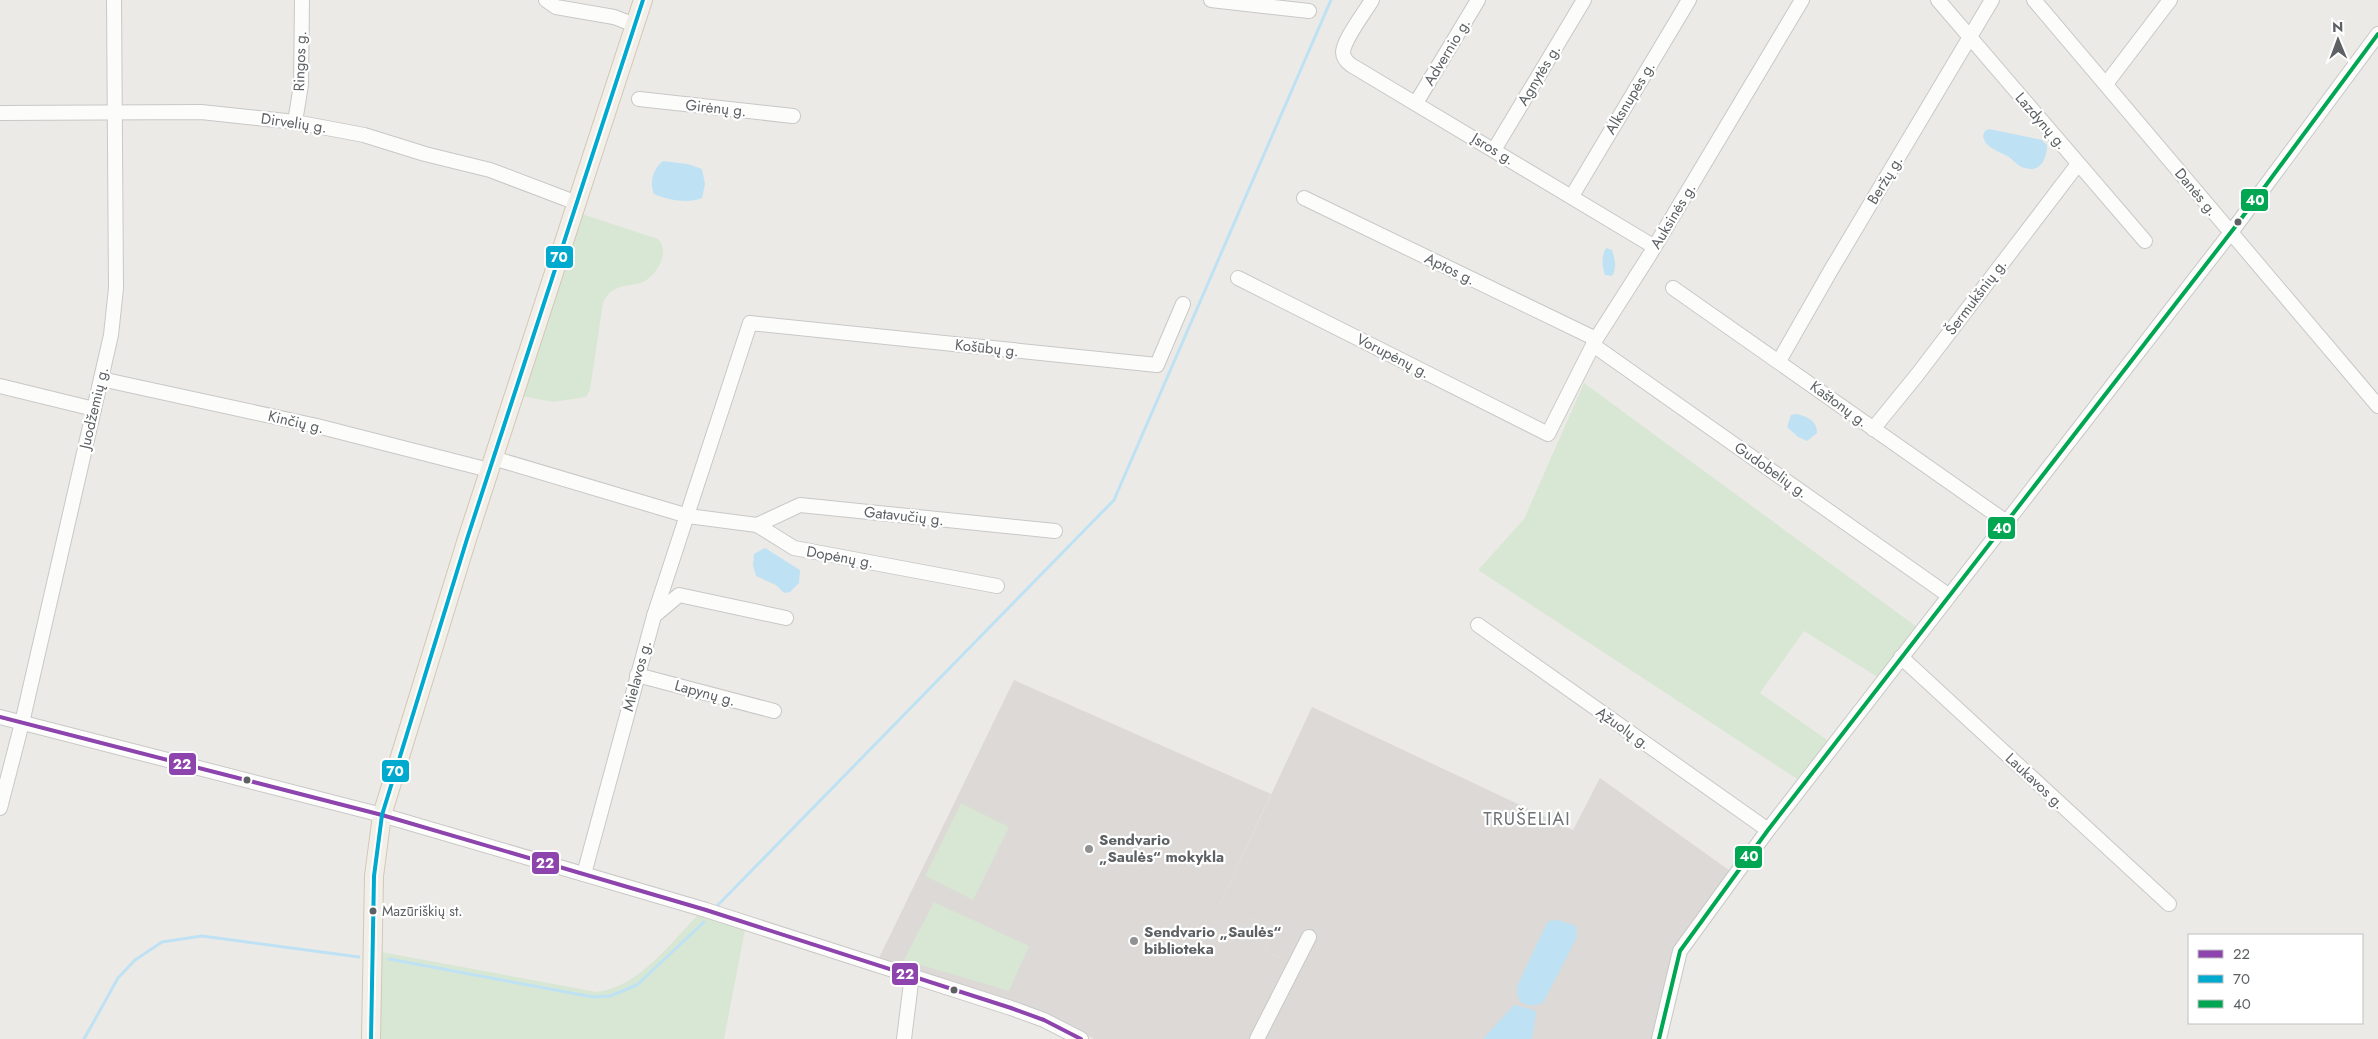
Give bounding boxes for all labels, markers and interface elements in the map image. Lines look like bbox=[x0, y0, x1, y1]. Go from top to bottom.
street label: Advernio g. bbox=[1418, 14, 1476, 90]
north arrow bbox=[2313, 15, 2363, 65]
text: N bbox=[2332, 17, 2344, 37]
street label: Ringos g. bbox=[288, 30, 312, 92]
street label: Agnytės g. bbox=[1512, 40, 1566, 110]
street label: Alksnupės g. bbox=[1600, 57, 1660, 139]
street label: Lazdynų g. bbox=[2010, 88, 2072, 154]
street label: Girėnų g. bbox=[684, 94, 748, 122]
street label: Dirvelių g. bbox=[260, 107, 328, 139]
street label: Įsros g. bbox=[1467, 127, 1519, 170]
street label: Beržų g. bbox=[1862, 151, 1908, 209]
street label: Danės g. bbox=[2169, 163, 2223, 221]
street label: Auksinės g. bbox=[1645, 179, 1701, 253]
line badge: 40 bbox=[2240, 188, 2269, 212]
text: 40 bbox=[2245, 190, 2265, 210]
unlabelled marker bbox=[2233, 217, 2243, 227]
line badge: 70 bbox=[545, 245, 574, 269]
text: 70 bbox=[550, 247, 568, 267]
street label: Aptos g. bbox=[1421, 247, 1479, 291]
street label: Šermukšnių g. bbox=[1940, 254, 2012, 340]
street label: Vorupėnų g. bbox=[1353, 328, 1433, 384]
street label: Košūbų g. bbox=[954, 334, 1020, 362]
street label: Juodžemių g. bbox=[73, 365, 114, 453]
street label: Kaštonų g. bbox=[1806, 375, 1872, 433]
street label: Kinčių g. bbox=[266, 405, 326, 439]
street label: Gudobelių g. bbox=[1730, 437, 1812, 503]
street label: Gatavučių g. bbox=[863, 501, 945, 531]
line badge: 40 bbox=[1987, 516, 2016, 540]
text: 40 bbox=[1992, 518, 2012, 538]
street label: Dopėnų g. bbox=[805, 540, 875, 574]
street label: Mielavos g. bbox=[617, 638, 657, 714]
street label: Lapynų g. bbox=[672, 674, 738, 712]
street label: Ąžuolų g. bbox=[1591, 701, 1655, 755]
street label: Laukavos g. bbox=[2001, 748, 2069, 814]
line badge: 22 bbox=[168, 752, 197, 776]
text: 22 bbox=[173, 754, 191, 774]
line badge: 70 bbox=[381, 759, 410, 783]
text: 70 bbox=[386, 761, 404, 781]
unlabelled marker bbox=[242, 775, 252, 785]
district label: TRUŠELIAI bbox=[1483, 806, 1571, 832]
place label: Sendvario „Saulės“ mokykla bbox=[1099, 829, 1224, 868]
marker: Sendvario „Saulės“ mokykla bbox=[1083, 843, 1095, 855]
line badge: 40 bbox=[1734, 845, 1763, 869]
text: 40 bbox=[1739, 846, 1759, 866]
line badge: 22 bbox=[531, 851, 560, 875]
text: 22 bbox=[536, 853, 554, 873]
place label: Mazūriškių st. bbox=[382, 901, 463, 921]
marker: Mazūriškių st. bbox=[368, 906, 378, 916]
place label: Sendvario „Saulės“ biblioteka bbox=[1144, 921, 1281, 960]
legend bbox=[2188, 934, 2363, 1024]
marker: Sendvario „Saulės“ biblioteka bbox=[1128, 935, 1140, 947]
text: 22 bbox=[2233, 943, 2250, 965]
line badge: 22 bbox=[891, 962, 919, 986]
text: 22 bbox=[896, 964, 914, 984]
text: 70 bbox=[2233, 968, 2250, 990]
unlabelled marker bbox=[949, 985, 959, 995]
text: 40 bbox=[2233, 993, 2251, 1015]

